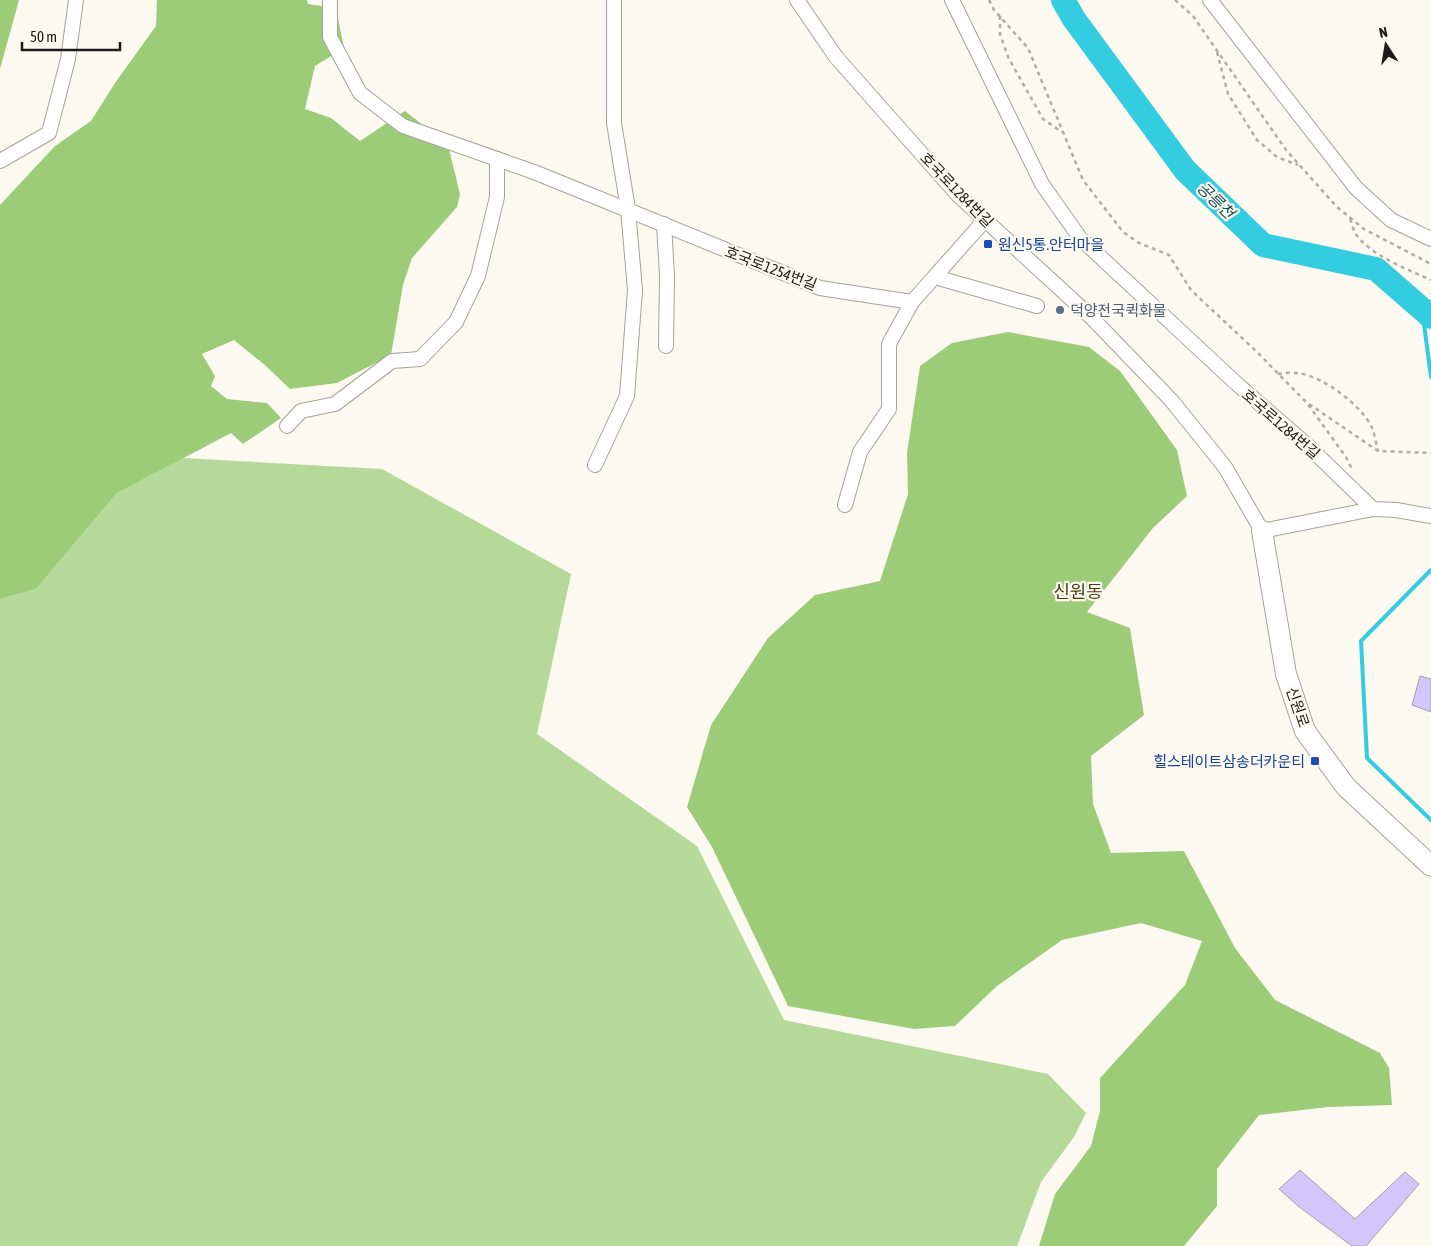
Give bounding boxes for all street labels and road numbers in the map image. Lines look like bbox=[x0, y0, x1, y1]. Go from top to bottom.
street label: 호국로1284번길 bbox=[917, 149, 997, 231]
street label: 호국로1254번길 bbox=[723, 243, 819, 293]
street label: 호국로1284번길 bbox=[1239, 386, 1323, 462]
street label: 신원로 bbox=[1283, 685, 1313, 729]

